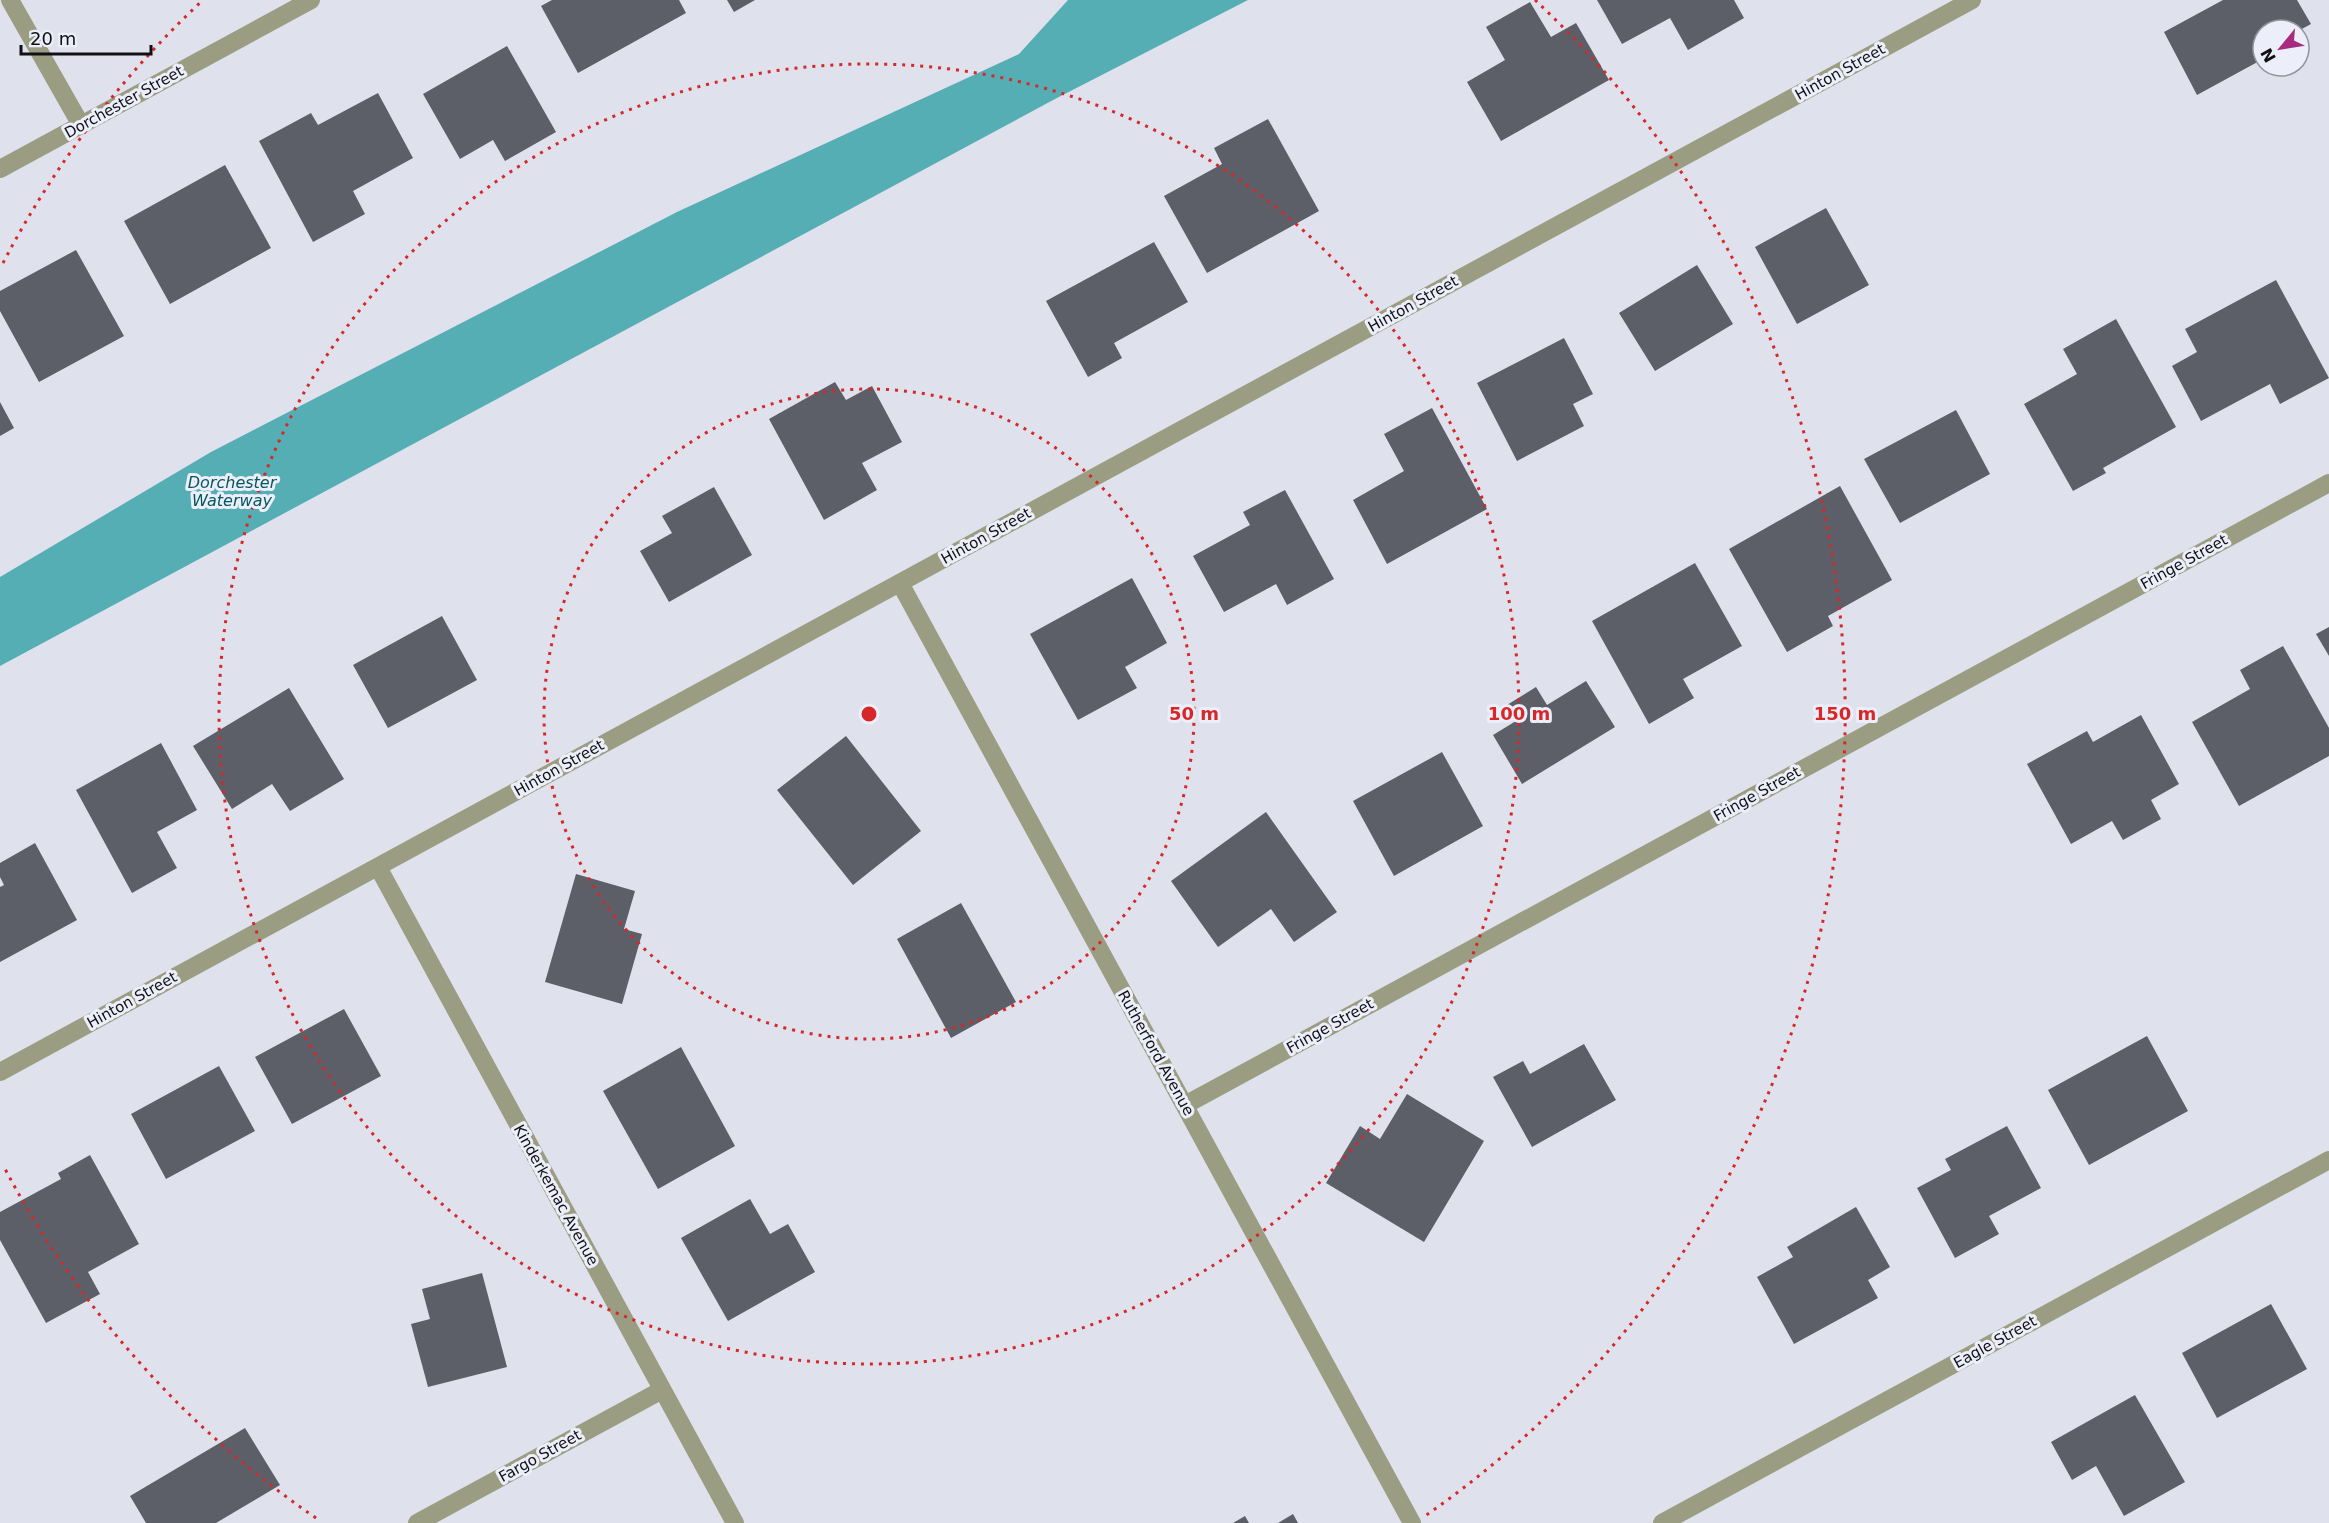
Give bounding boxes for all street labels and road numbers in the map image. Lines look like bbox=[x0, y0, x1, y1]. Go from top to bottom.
street label: Hinton Street bbox=[1792, 40, 1888, 104]
street label: Dorchester Street bbox=[61, 62, 187, 142]
street label: Hinton Street bbox=[1365, 272, 1461, 336]
street label: Hinton Street bbox=[938, 504, 1034, 568]
street label: Fringe Street bbox=[2137, 531, 2231, 593]
street label: Hinton Street bbox=[511, 736, 607, 800]
street label: Fringe Street bbox=[1710, 763, 1804, 825]
street label: Hinton Street bbox=[84, 968, 180, 1032]
street label: Rutherford Avenue bbox=[1114, 987, 1198, 1119]
street label: Fringe Street bbox=[1283, 995, 1377, 1057]
street label: Kinderkemac Avenue bbox=[510, 1121, 602, 1269]
street label: Eagle Street bbox=[1950, 1312, 2040, 1372]
street label: Fargo Street bbox=[496, 1426, 584, 1486]

